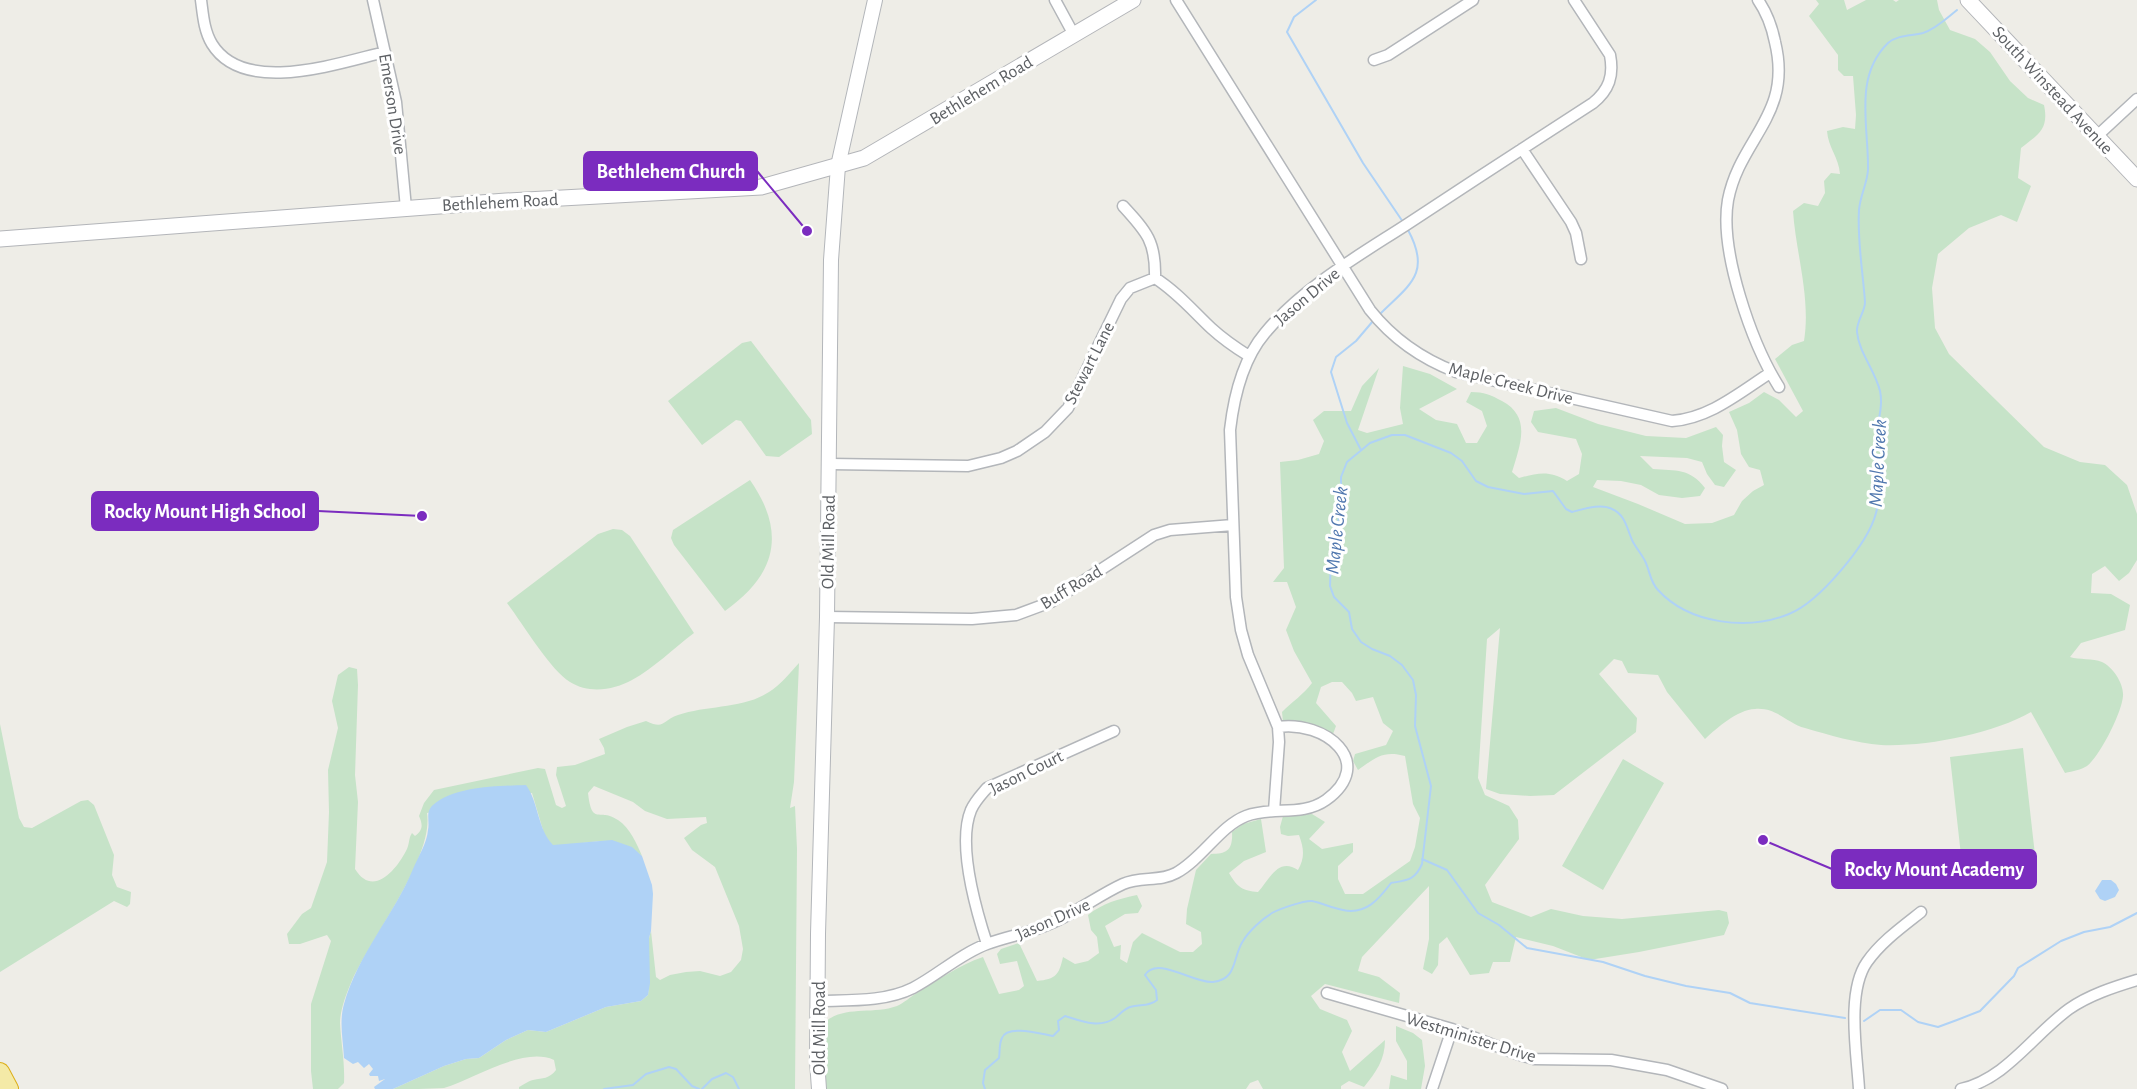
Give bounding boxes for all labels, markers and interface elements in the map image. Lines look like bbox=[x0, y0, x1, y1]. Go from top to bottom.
street label: South Winstead Avenue bbox=[1989, 23, 2116, 158]
street label: Emerson Drive bbox=[375, 52, 409, 156]
street label: Bethlehem Road bbox=[927, 53, 1036, 129]
callout: Bethlehem Church bbox=[584, 152, 757, 190]
text: Bethlehem Church bbox=[597, 162, 745, 182]
street label: Bethlehem Road bbox=[441, 191, 559, 215]
street label: Jason Drive bbox=[1272, 265, 1344, 329]
street label: Stewart Lane bbox=[1061, 319, 1118, 408]
street label: Maple Creek Drive bbox=[1447, 360, 1575, 408]
water label: Maple Creek bbox=[1866, 419, 1890, 508]
water label: Maple Creek bbox=[1322, 485, 1352, 575]
callout: Rocky Mount High School bbox=[92, 492, 318, 530]
street label: Old Mill Road bbox=[819, 495, 839, 589]
text: Rocky Mount High School bbox=[104, 502, 306, 522]
street label: Buff Road bbox=[1038, 563, 1105, 613]
street label: Jason Court bbox=[987, 747, 1066, 798]
callout: Rocky Mount Academy bbox=[1832, 850, 2036, 888]
text: Rocky Mount Academy bbox=[1844, 860, 2024, 880]
street label: Jason Drive bbox=[1014, 896, 1093, 944]
street label: Old Mill Road bbox=[811, 981, 829, 1075]
street label: Westminister Drive bbox=[1403, 1010, 1538, 1066]

